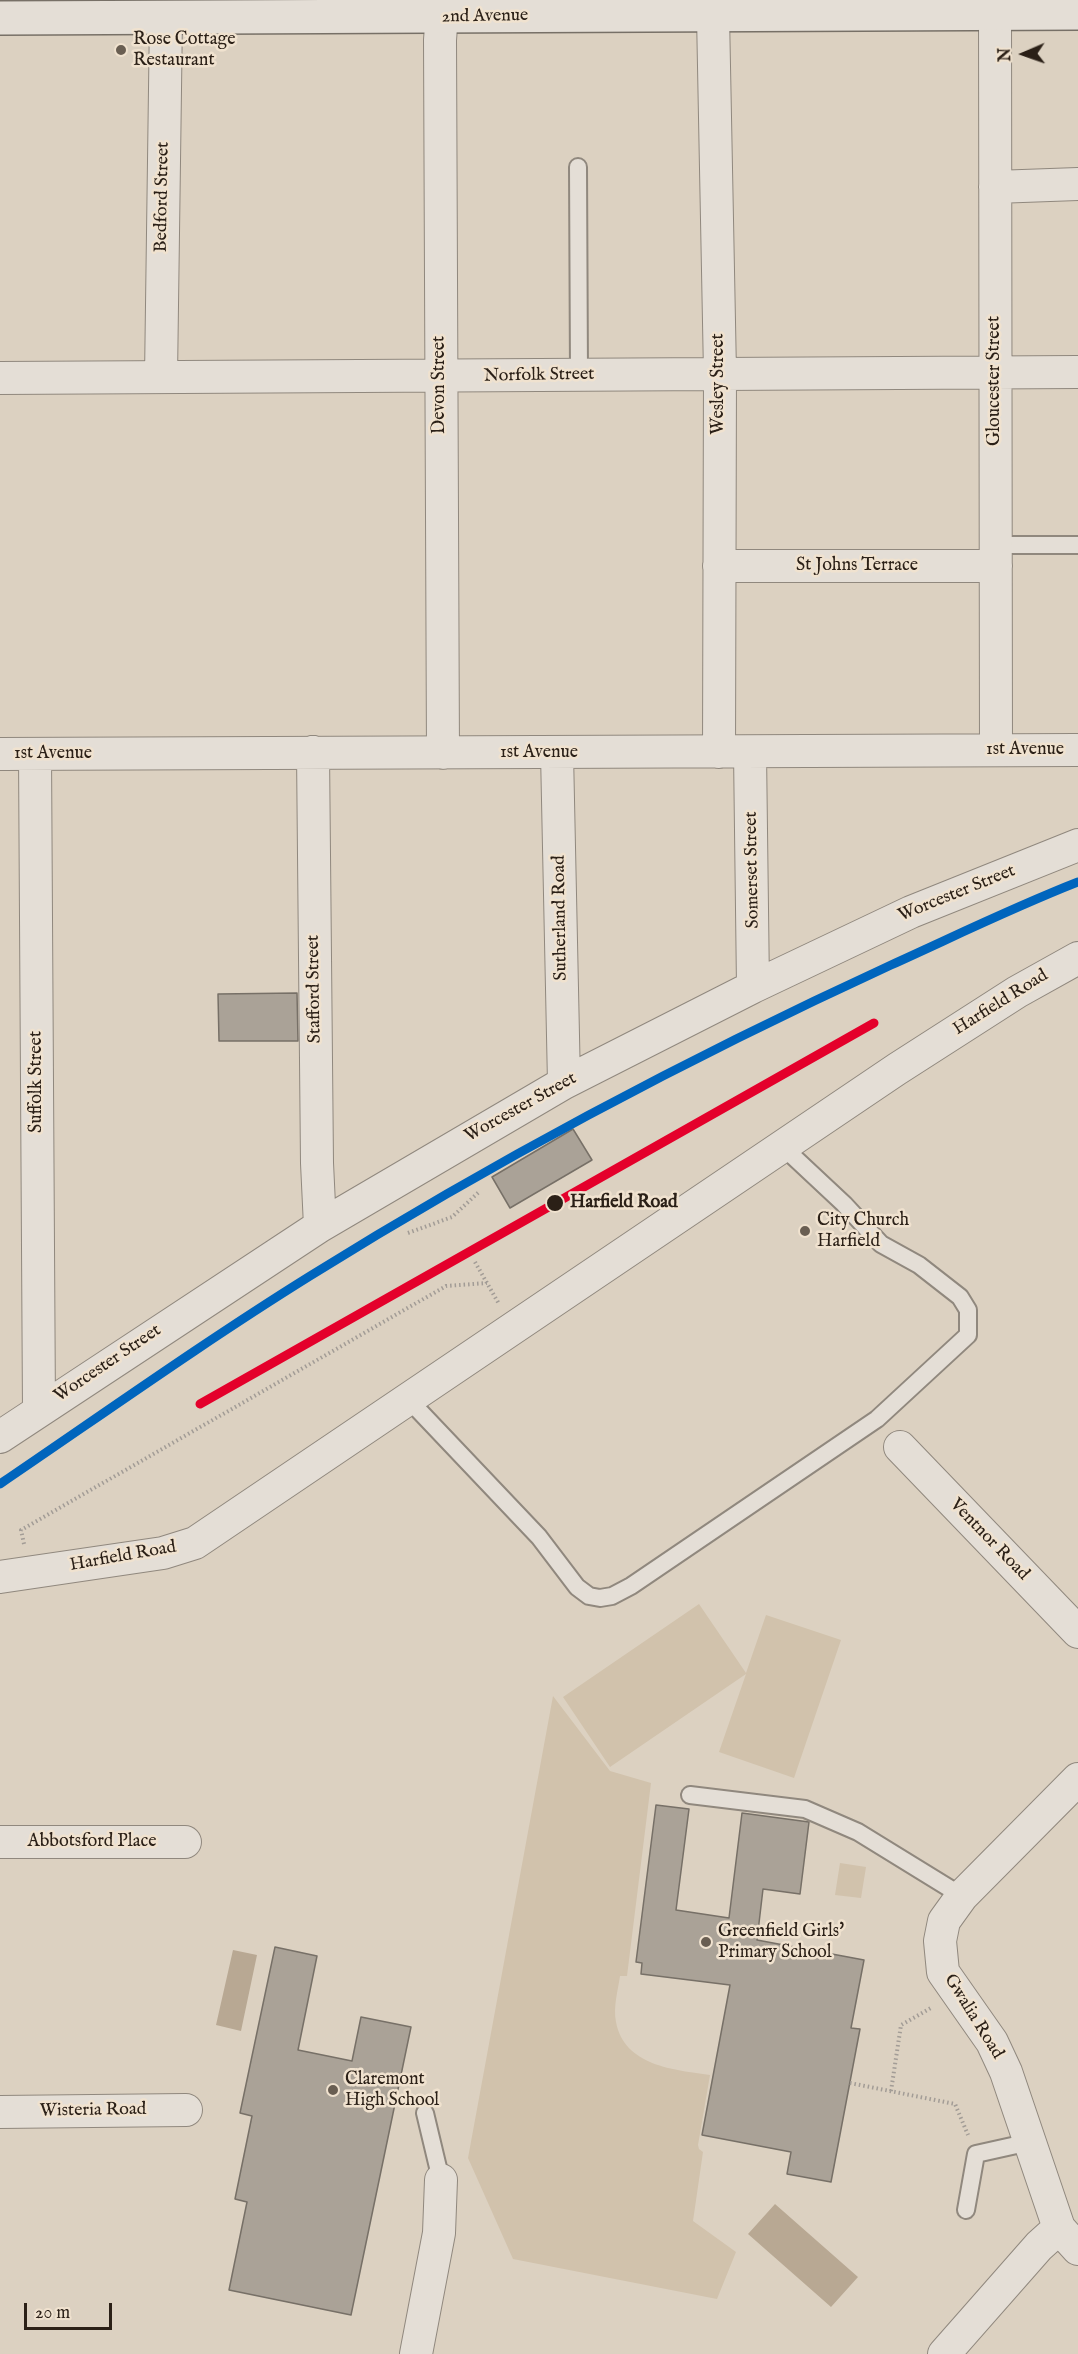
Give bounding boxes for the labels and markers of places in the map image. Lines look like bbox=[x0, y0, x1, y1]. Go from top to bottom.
place label: Rose Cottage Restaurant bbox=[133, 29, 236, 72]
marker: Rose Cottage Restaurant bbox=[114, 43, 128, 57]
place label: Harfield Road bbox=[570, 1192, 678, 1214]
marker: Harfield Road bbox=[545, 1193, 565, 1213]
place label: City Church Harfield bbox=[817, 1210, 909, 1252]
marker: City Church Harfield bbox=[798, 1224, 812, 1238]
place label: Greenfield Girls' Primary School bbox=[718, 1921, 844, 1964]
marker: Greenfield Girls' Primary School bbox=[699, 1935, 713, 1949]
place label: Claremont High School bbox=[345, 2069, 439, 2112]
marker: Claremont High School bbox=[326, 2083, 340, 2097]

